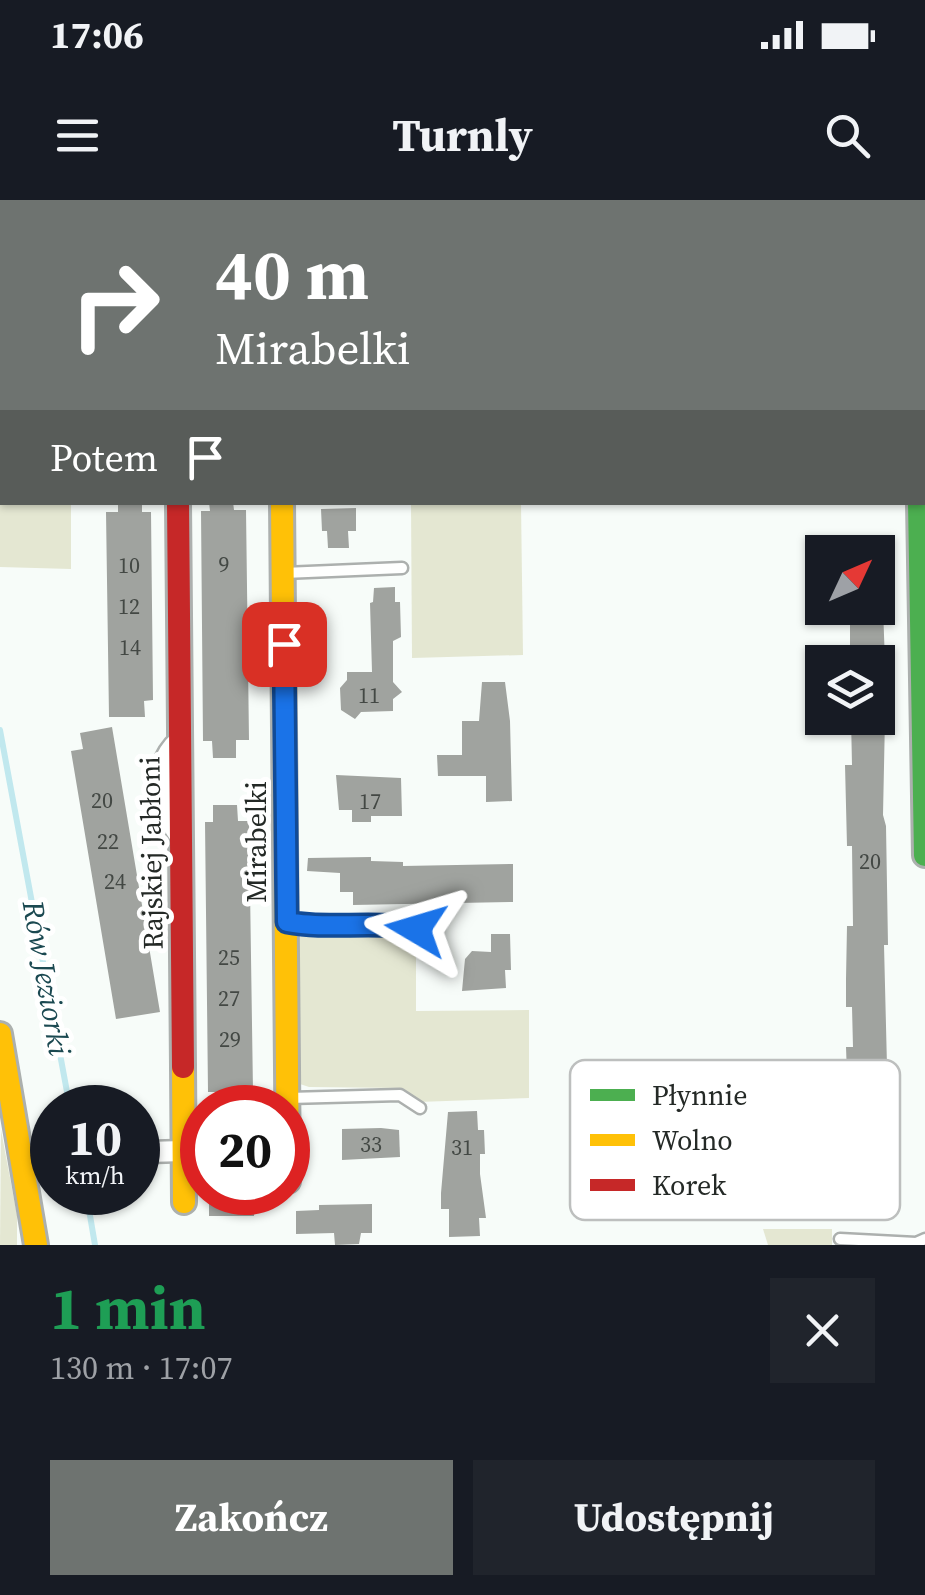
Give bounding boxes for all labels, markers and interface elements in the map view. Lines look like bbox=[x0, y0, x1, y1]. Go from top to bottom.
text: 17:06 bbox=[50, 9, 144, 61]
text: Turnly bbox=[392, 104, 533, 166]
icon: menu bbox=[50, 108, 105, 163]
icon: search bbox=[820, 108, 875, 163]
text: 40 m bbox=[215, 226, 369, 322]
icon: right bbox=[50, 240, 180, 370]
text: Mirabelki bbox=[215, 317, 410, 379]
icon: arrive bbox=[178, 430, 233, 485]
text: Potem bbox=[50, 432, 158, 484]
north arrow bbox=[805, 535, 895, 625]
map controls bbox=[805, 535, 895, 735]
house number: 9 bbox=[218, 549, 230, 579]
house number: 10 bbox=[118, 550, 140, 580]
house number: 12 bbox=[118, 591, 140, 621]
pin bbox=[242, 602, 327, 687]
icon: arrive bbox=[257, 617, 312, 672]
house number: 14 bbox=[119, 632, 141, 662]
button: layers bbox=[805, 645, 895, 735]
house number: 11 bbox=[358, 680, 380, 710]
street label: Rajskiej Jabłoni bbox=[130, 756, 172, 950]
street label: Mirabelki bbox=[237, 781, 275, 903]
house number: 20 bbox=[91, 785, 113, 815]
house number: 17 bbox=[359, 786, 381, 816]
house number: 22 bbox=[97, 826, 119, 856]
house number: 20 bbox=[859, 846, 881, 876]
house number: 24 bbox=[104, 866, 126, 896]
position arrow bbox=[364, 877, 468, 981]
water label: Rów Jeziorki bbox=[13, 896, 80, 1059]
house number: 25 bbox=[218, 942, 240, 972]
house number: 27 bbox=[218, 983, 240, 1013]
house number: 29 bbox=[219, 1024, 241, 1054]
legend bbox=[570, 1060, 900, 1220]
text: Płynnie bbox=[652, 1076, 747, 1114]
speed limit sign: 20 bbox=[180, 1085, 310, 1215]
text: 10 bbox=[68, 1103, 122, 1172]
text: Wolno bbox=[652, 1121, 733, 1159]
house number: 33 bbox=[360, 1129, 382, 1159]
house number: 31 bbox=[451, 1132, 473, 1162]
text: km/h bbox=[65, 1158, 125, 1192]
text: Korek bbox=[652, 1166, 727, 1204]
text: 1 min bbox=[50, 1267, 206, 1349]
button: close bbox=[770, 1278, 875, 1383]
text: 130 m · 17:07 bbox=[50, 1346, 232, 1390]
button: Zakończ bbox=[50, 1460, 453, 1575]
button: Udostępnij bbox=[473, 1460, 875, 1575]

